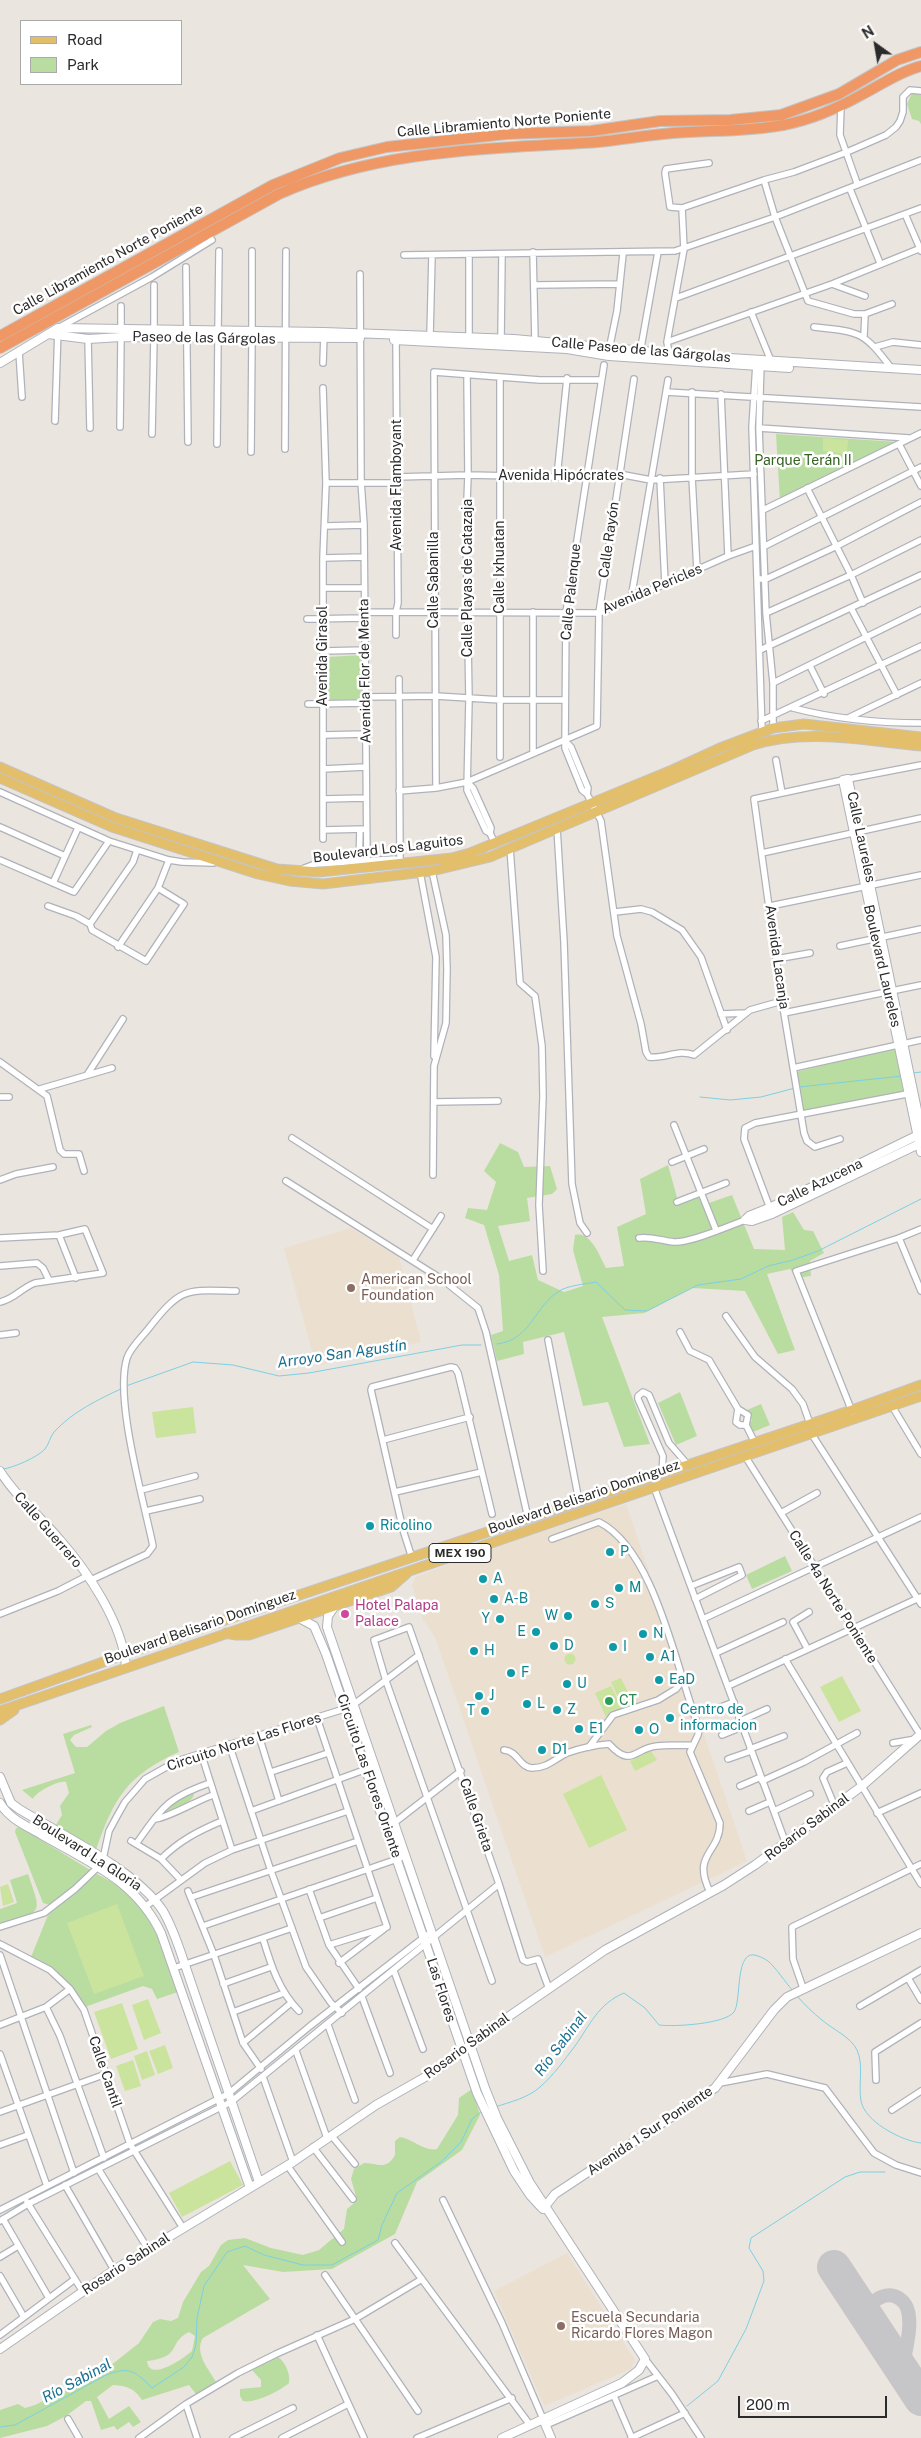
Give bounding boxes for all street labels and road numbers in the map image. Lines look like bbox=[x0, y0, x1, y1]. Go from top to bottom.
street label: Calle Libramiento Norte Poniente bbox=[396, 105, 612, 141]
street label: Calle Libramiento Norte Poniente bbox=[10, 201, 206, 319]
street label: Paseo de las Gárgolas bbox=[132, 328, 276, 348]
street label: Calle Paseo de las Gárgolas bbox=[551, 334, 731, 366]
street label: Avenida Flamboyant bbox=[389, 419, 405, 551]
street label: Avenida Hipócrates bbox=[498, 468, 624, 484]
street label: Calle Playas de Catazaja bbox=[460, 499, 476, 657]
street label: Calle Rayón bbox=[595, 501, 623, 579]
street label: Calle Ixhuatan bbox=[492, 520, 508, 614]
street label: Calle Sabanilla bbox=[426, 531, 442, 629]
street label: Calle Palenque bbox=[558, 543, 584, 641]
street label: Avenida Pericles bbox=[599, 560, 705, 618]
street label: Avenida Flor de Menta bbox=[355, 598, 375, 744]
street label: Avenida Girasol bbox=[315, 606, 331, 706]
street label: Calle Laureles bbox=[843, 790, 879, 884]
street label: Boulevard Los Laguitos bbox=[312, 831, 464, 867]
street label: Boulevard Laureles bbox=[860, 903, 904, 1029]
street label: Avenida Lacanja bbox=[761, 904, 793, 1010]
street label: Calle Azucena bbox=[775, 1155, 865, 1211]
street label: Boulevard Belisario Domínguez bbox=[486, 1456, 682, 1538]
street label: Calle Guerrero bbox=[11, 1489, 85, 1571]
street label: Calle 4a Norte Poniente bbox=[785, 1527, 881, 1667]
road number: MEX 190 bbox=[429, 1544, 491, 1562]
street label: Boulevard Belisario Domínguez bbox=[102, 1586, 298, 1668]
street label: Circuito Las Flores Oriente bbox=[333, 1692, 405, 1860]
street label: Circuito Norte Las Flores bbox=[165, 1709, 323, 1775]
street label: Calle Grieta bbox=[456, 1776, 496, 1854]
street label: Rosario Sabinal bbox=[762, 1790, 852, 1864]
street label: Boulevard La Gloria bbox=[29, 1811, 145, 1895]
street label: Las Flores bbox=[423, 1956, 459, 2024]
street label: Rosario Sabinal bbox=[421, 2009, 513, 2083]
street label: Calle Cantil bbox=[85, 2034, 125, 2110]
street label: Avenida 1 Sur Poniente bbox=[584, 2083, 716, 2179]
street label: Rosario Sabinal bbox=[79, 2229, 173, 2299]

